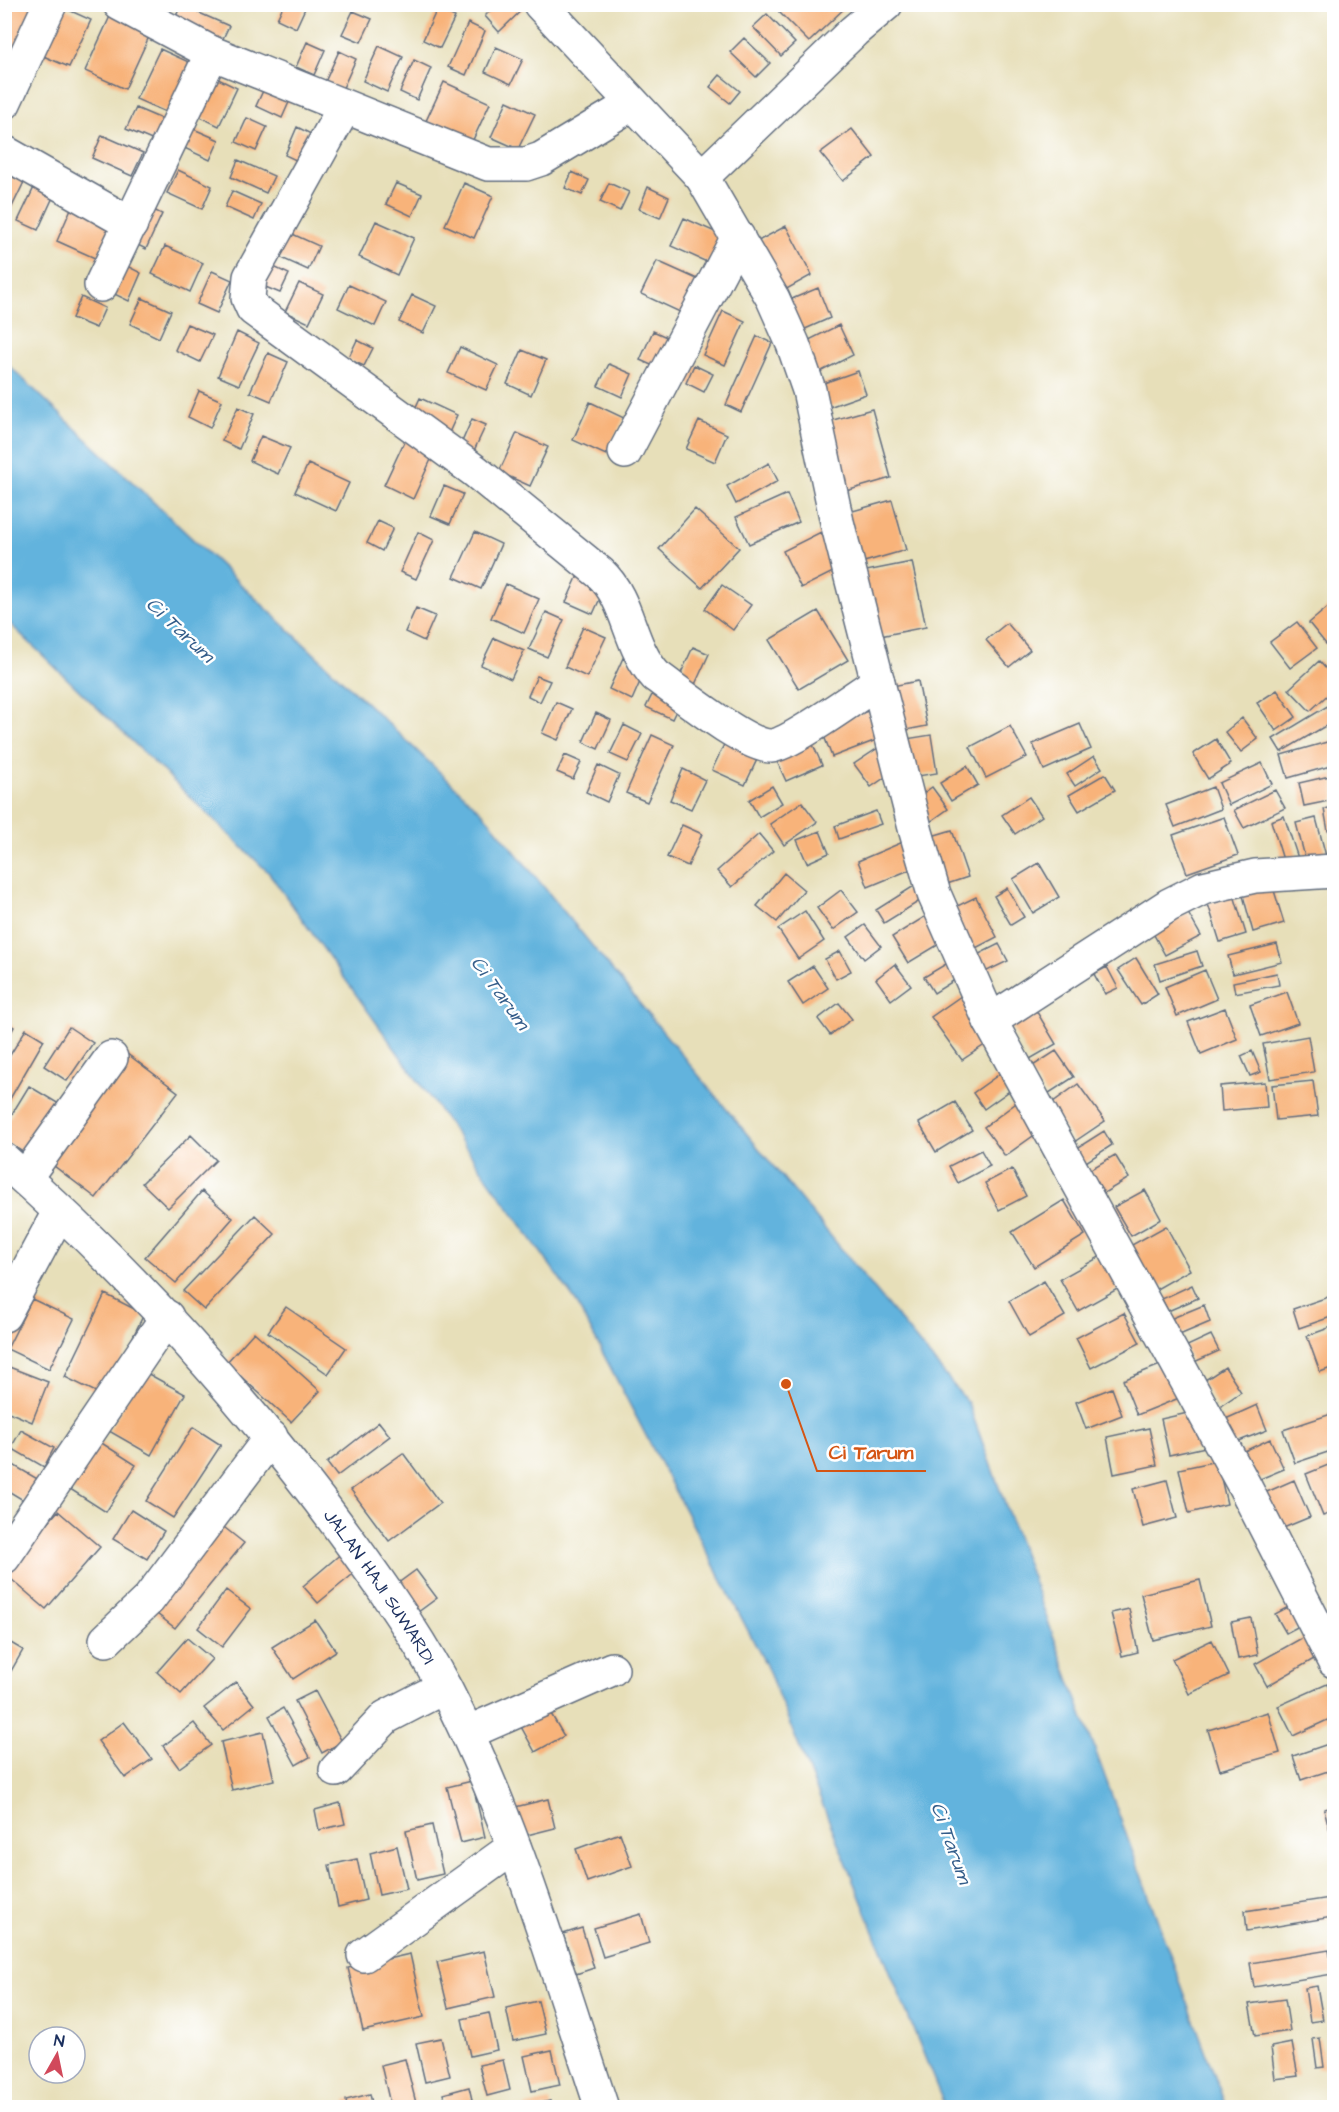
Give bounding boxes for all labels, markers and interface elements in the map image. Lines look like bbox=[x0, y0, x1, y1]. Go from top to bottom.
water label: Ci Tarum bbox=[140, 591, 222, 671]
water label: Ci Tarum bbox=[464, 951, 538, 1037]
callout: Ci Tarum bbox=[817, 1433, 926, 1471]
text: Ci Tarum bbox=[829, 1439, 914, 1467]
street label: JALAN HAJI SUWARDI bbox=[317, 1504, 441, 1669]
water label: Ci Tarum bbox=[923, 1798, 979, 1890]
north arrow bbox=[27, 2025, 87, 2085]
text: N bbox=[53, 2030, 66, 2053]

